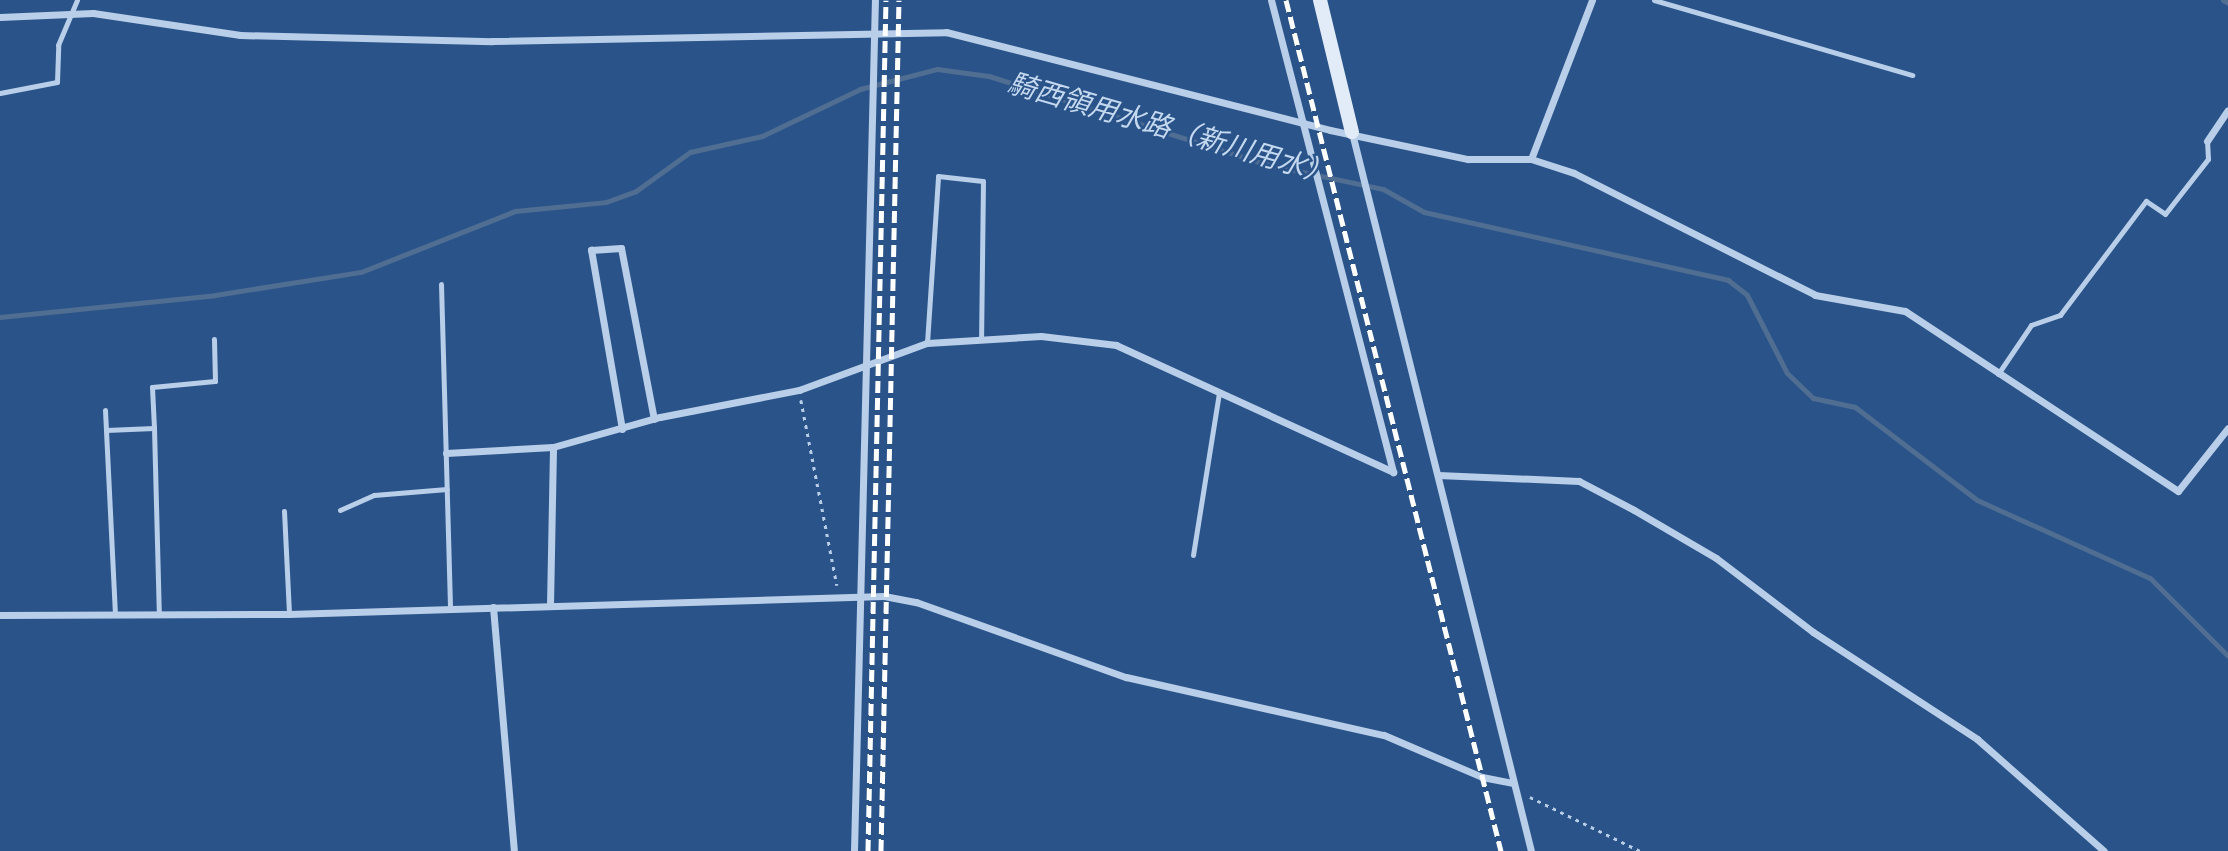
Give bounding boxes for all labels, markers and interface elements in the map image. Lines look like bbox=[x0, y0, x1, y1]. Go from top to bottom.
water label: 騎西領用水路（新川用水） bbox=[1004, 68, 1336, 192]

